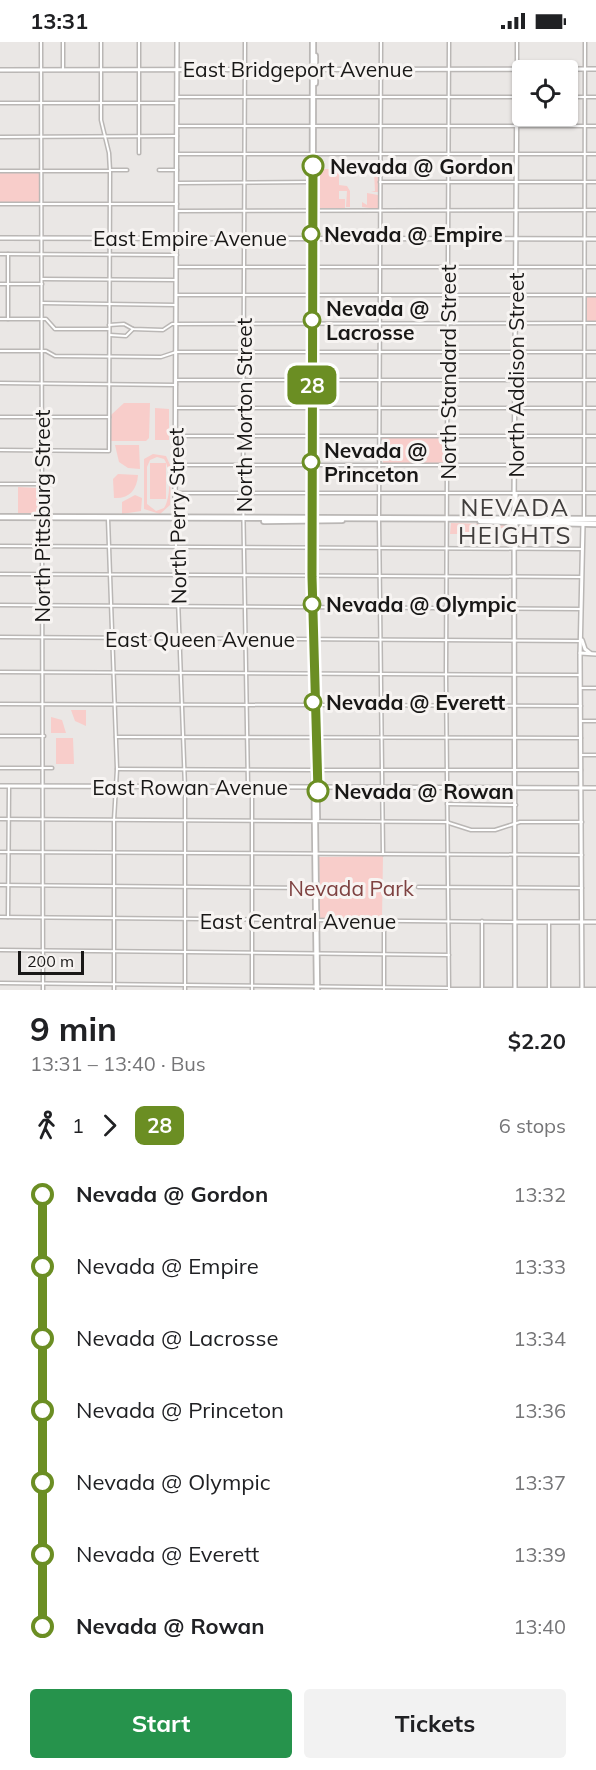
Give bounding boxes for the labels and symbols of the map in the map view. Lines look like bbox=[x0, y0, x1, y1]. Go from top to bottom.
street label: East Bridgeport Avenue bbox=[183, 56, 413, 82]
place label: Nevada @ Gordon bbox=[330, 153, 513, 179]
marker: Nevada @ Gordon bbox=[302, 155, 324, 177]
place label: Nevada @ Empire bbox=[324, 221, 503, 247]
street label: East Empire Avenue bbox=[93, 225, 287, 251]
marker: Nevada @ Empire bbox=[302, 225, 320, 243]
street label: North Standard Street bbox=[435, 264, 461, 480]
street label: North Addison Street bbox=[503, 273, 529, 477]
place label: Nevada @ Lacrosse bbox=[326, 295, 430, 345]
marker: Nevada @ Lacrosse bbox=[303, 311, 321, 329]
street label: North Morton Street bbox=[231, 318, 257, 512]
line badge: 28 bbox=[285, 366, 339, 404]
street label: North Pittsburg Street bbox=[29, 410, 55, 622]
street label: North Perry Street bbox=[162, 428, 192, 604]
place label: Nevada @ Princeton bbox=[324, 437, 428, 487]
marker: Nevada @ Princeton bbox=[302, 453, 320, 471]
district label: NEVADA HEIGHTS bbox=[458, 492, 572, 550]
place label: Nevada @ Olympic bbox=[326, 591, 517, 617]
marker: Nevada @ Olympic bbox=[303, 595, 321, 613]
street label: East Queen Avenue bbox=[105, 626, 295, 652]
place label: Nevada @ Everett bbox=[326, 689, 505, 715]
marker: Nevada @ Everett bbox=[304, 693, 322, 711]
street label: East Rowan Avenue bbox=[92, 774, 288, 800]
place label: Nevada @ Rowan bbox=[334, 778, 514, 804]
marker: Nevada @ Rowan bbox=[307, 780, 329, 802]
park label: Nevada Park bbox=[288, 875, 414, 901]
street label: East Central Avenue bbox=[200, 908, 396, 934]
scale bar bbox=[18, 948, 84, 976]

